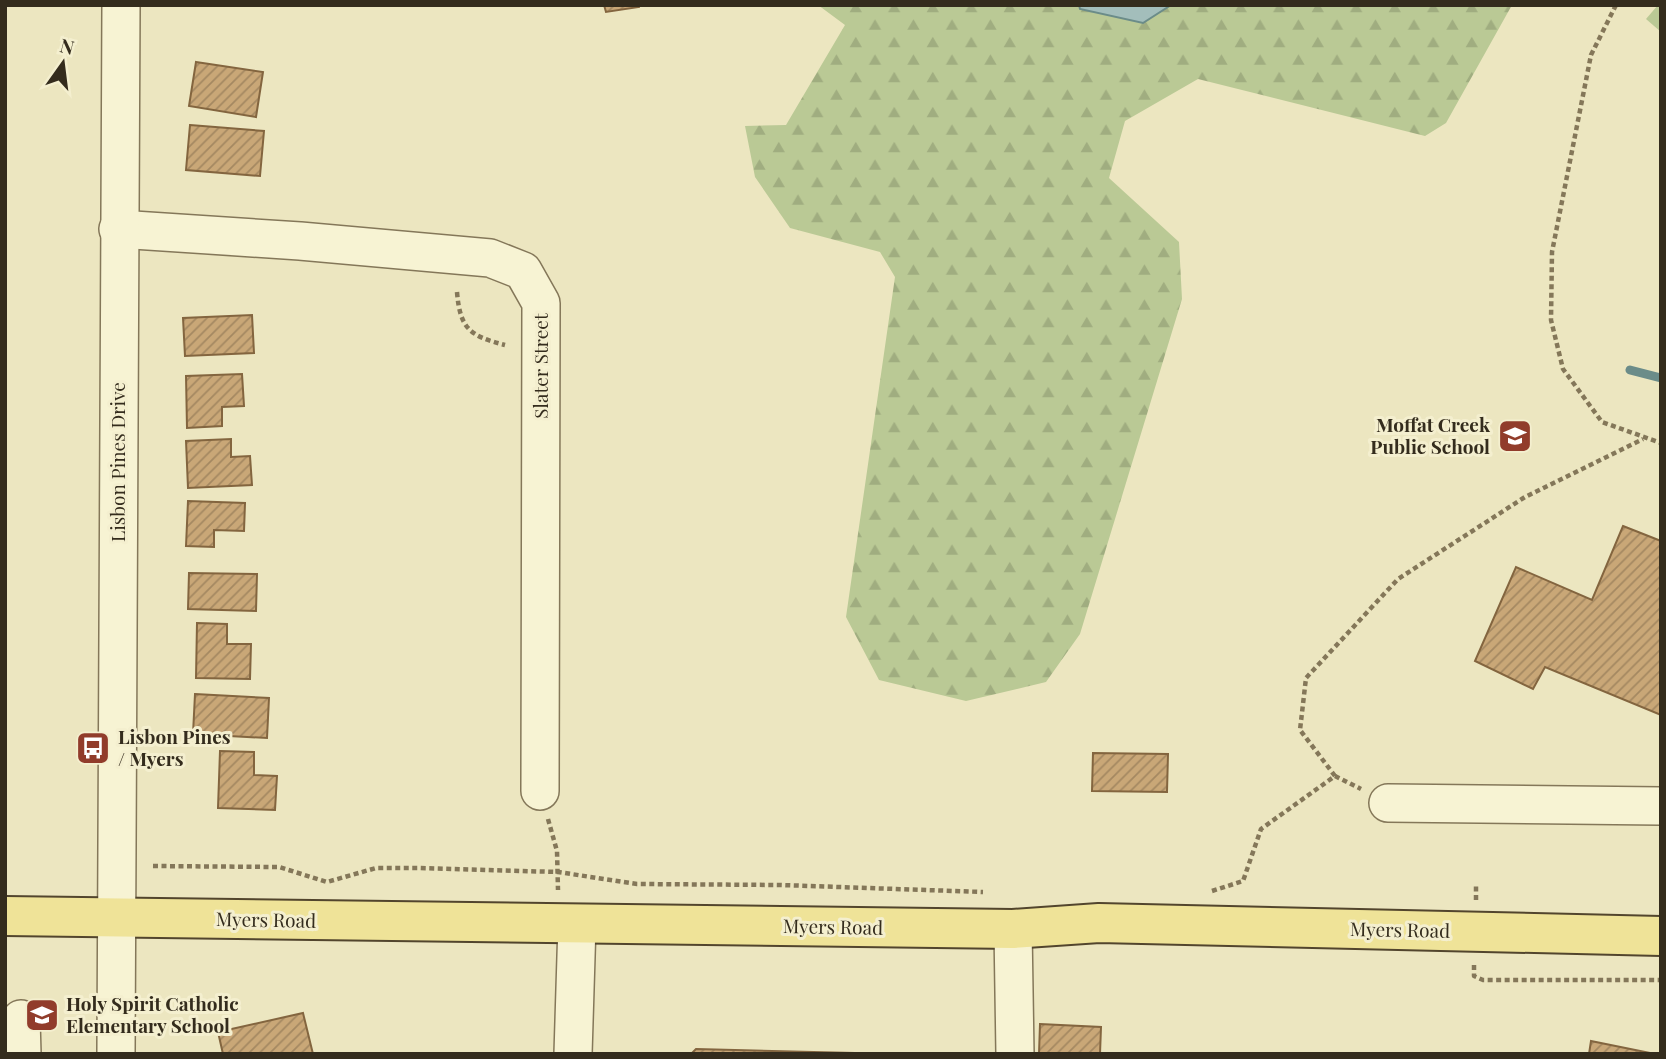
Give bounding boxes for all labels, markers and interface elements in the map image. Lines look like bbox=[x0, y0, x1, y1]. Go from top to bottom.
north arrow bbox=[28, 28, 98, 98]
text: N bbox=[58, 31, 77, 60]
street label: Slater Street bbox=[527, 313, 553, 419]
street label: Lisbon Pines Drive bbox=[104, 382, 130, 542]
place label: Moffat Creek Public School bbox=[1370, 411, 1491, 459]
school or university icon: Moffat Creek Public School bbox=[1496, 417, 1534, 455]
place label: Lisbon Pines / Myers bbox=[118, 723, 231, 771]
bus stop icon: Lisbon Pines / Myers bbox=[74, 729, 112, 767]
street label: Myers Road bbox=[216, 905, 316, 933]
street label: Myers Road bbox=[783, 912, 883, 940]
street label: Myers Road bbox=[1350, 915, 1450, 943]
place label: Holy Spirit Catholic Elementary School bbox=[66, 990, 239, 1038]
school or university icon: Holy Spirit Catholic Elementary School bbox=[23, 996, 61, 1034]

